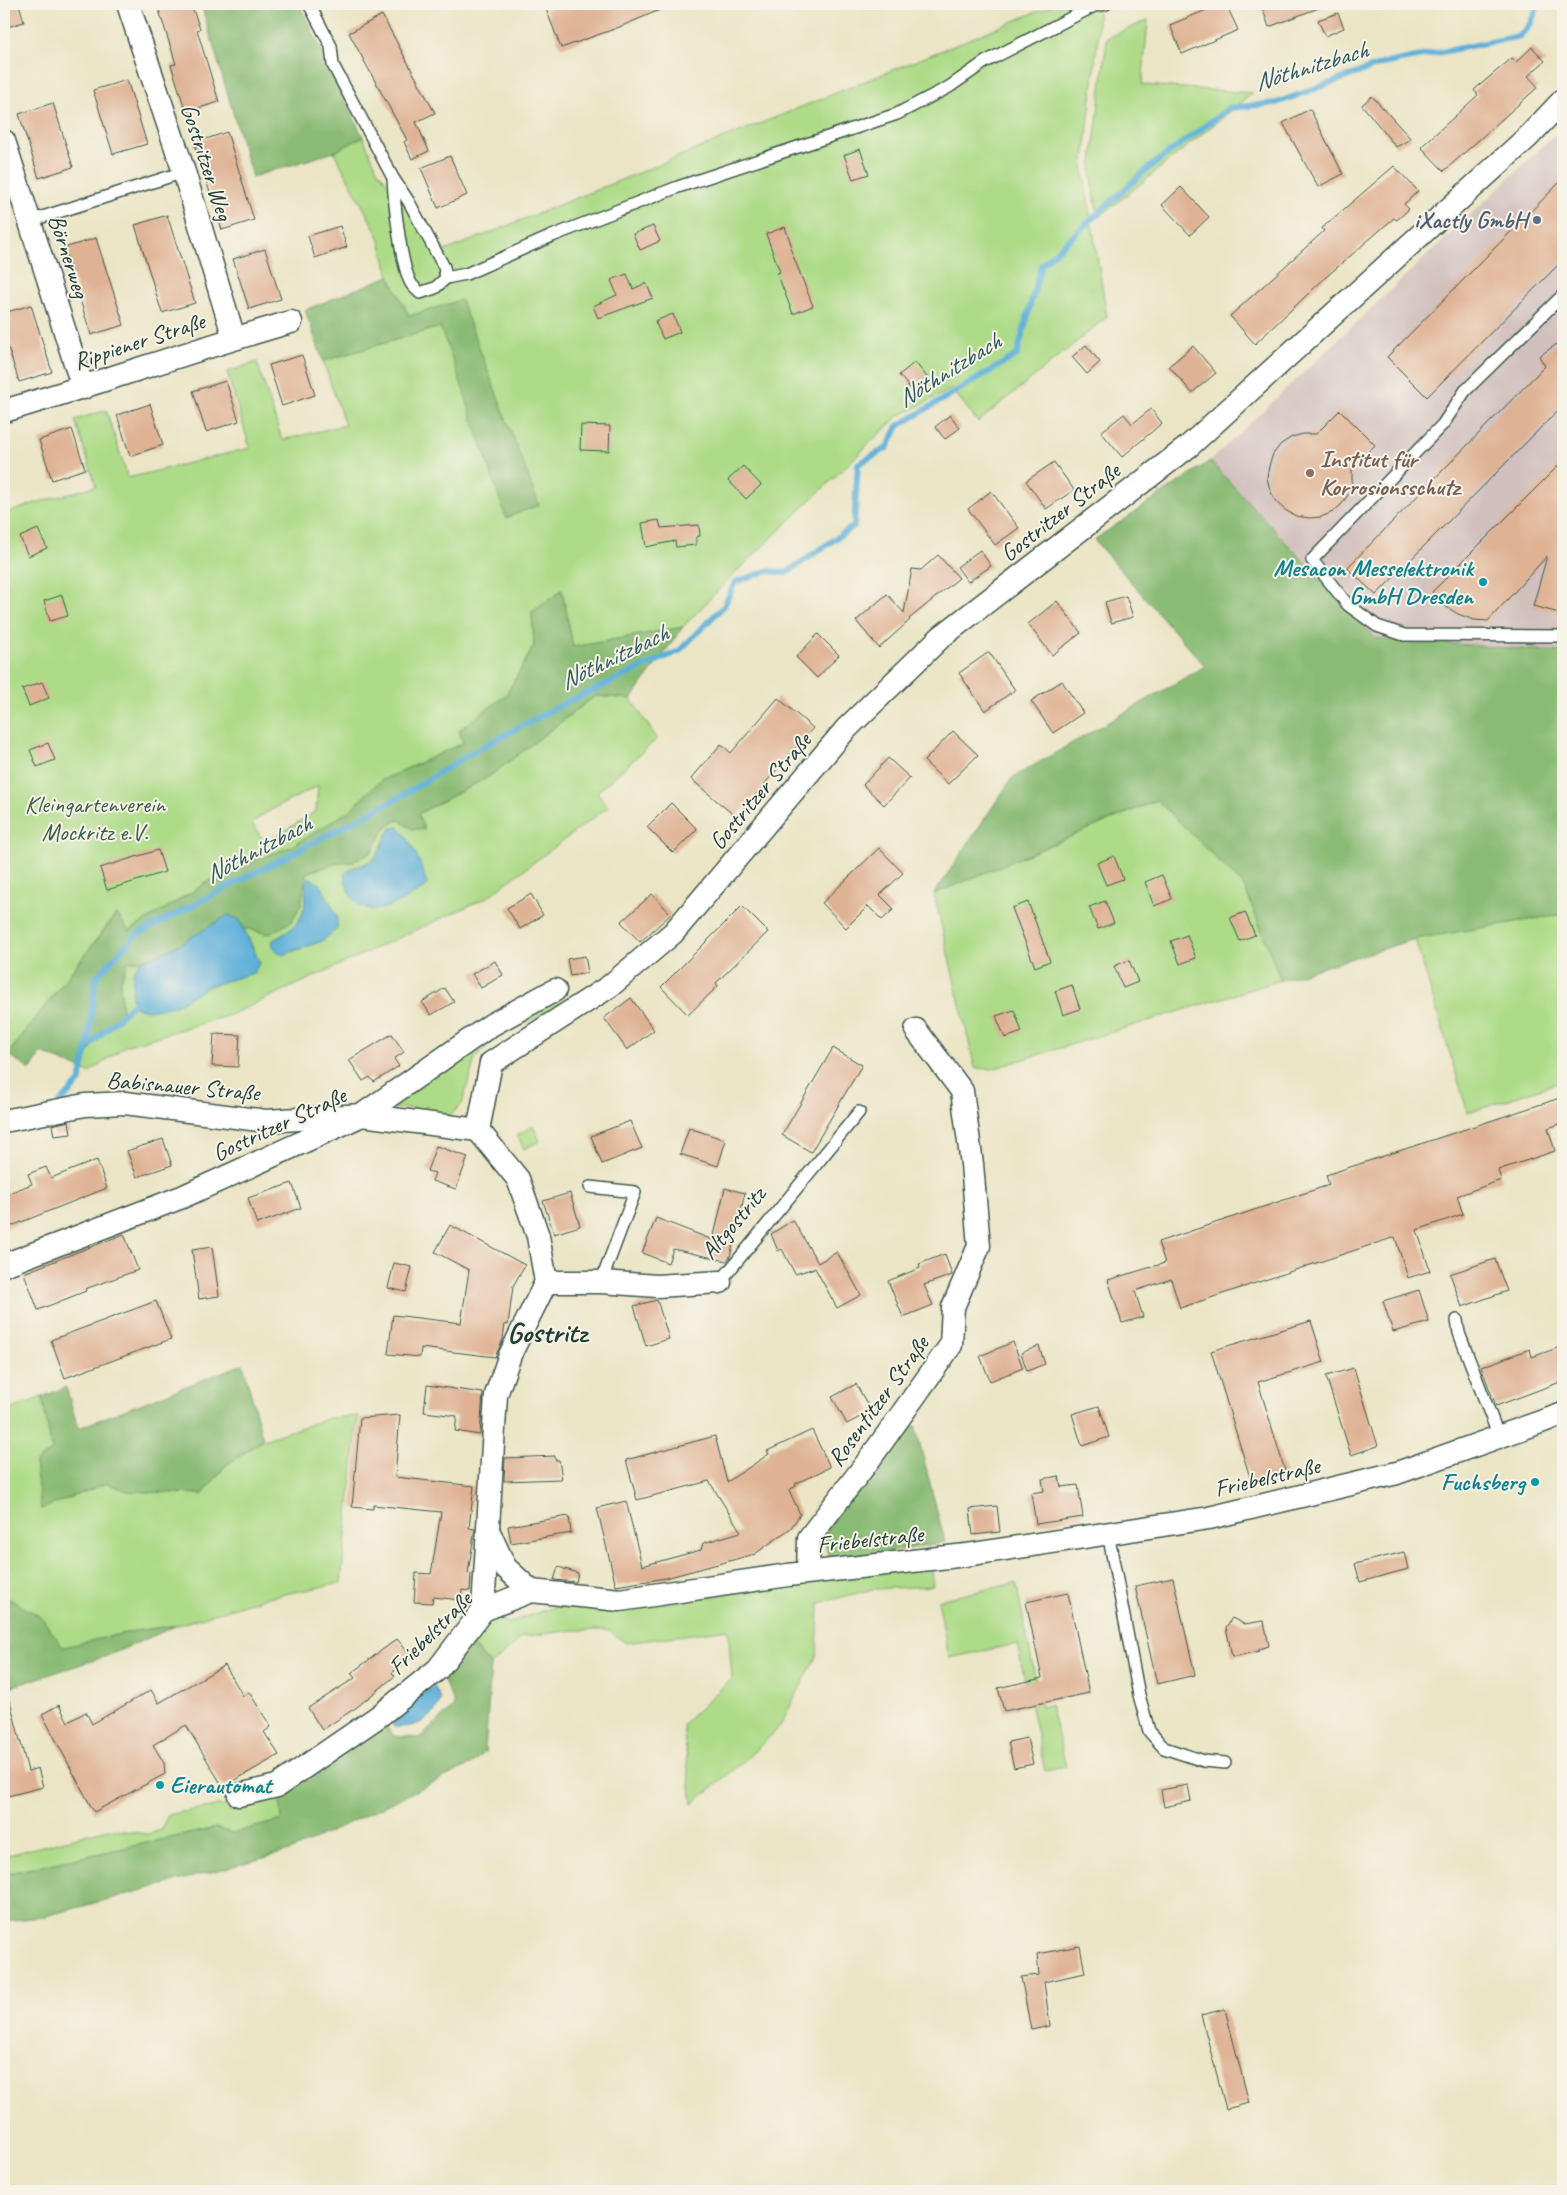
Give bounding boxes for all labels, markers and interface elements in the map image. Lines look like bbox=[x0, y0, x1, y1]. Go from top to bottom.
water label: Nöthnitzbach bbox=[1251, 33, 1373, 98]
street label: Gostritzer Weg bbox=[174, 100, 240, 226]
place label: iXactly GmbH bbox=[1414, 205, 1531, 235]
street label: Börnerweg bbox=[42, 211, 97, 304]
marker: iXactly GmbH bbox=[1531, 214, 1543, 226]
street label: Rippiener Straße bbox=[70, 305, 210, 376]
water label: Nöthnitzbach bbox=[891, 325, 1008, 414]
place label: Institut für Korrosionsschutz bbox=[1320, 444, 1462, 502]
street label: Gostritzer Straße bbox=[994, 455, 1128, 568]
marker: Institut für Korrosionsschutz bbox=[1304, 467, 1316, 479]
place label: Mesacon Messelektronik GmbH Dresden bbox=[1274, 553, 1475, 611]
marker: Mesacon Messelektronik GmbH Dresden bbox=[1477, 576, 1489, 588]
water label: Nöthnitzbach bbox=[555, 616, 675, 697]
street label: Gostritzer Straße bbox=[702, 725, 819, 856]
park label: Kleingartenverein Mockritz e.V. bbox=[25, 789, 166, 847]
water label: Nöthnitzbach bbox=[199, 807, 318, 891]
street label: Babisnauer Straße bbox=[105, 1064, 263, 1108]
street label: Gostritzer Straße bbox=[208, 1079, 352, 1168]
street label: Altgostritz bbox=[694, 1179, 774, 1266]
district label: Gostritz bbox=[507, 1314, 590, 1351]
street label: Rosentitzer Straße bbox=[821, 1328, 937, 1472]
street label: Friebelstraße bbox=[1212, 1450, 1324, 1504]
place label: Fuchsberg bbox=[1441, 1467, 1527, 1497]
marker: Fuchsberg bbox=[1529, 1476, 1541, 1488]
street label: Friebelstraße bbox=[815, 1518, 927, 1559]
street label: Friebelstraße bbox=[382, 1583, 480, 1681]
place label: Eierautomat bbox=[170, 1770, 274, 1800]
marker: Eierautomat bbox=[154, 1779, 166, 1791]

